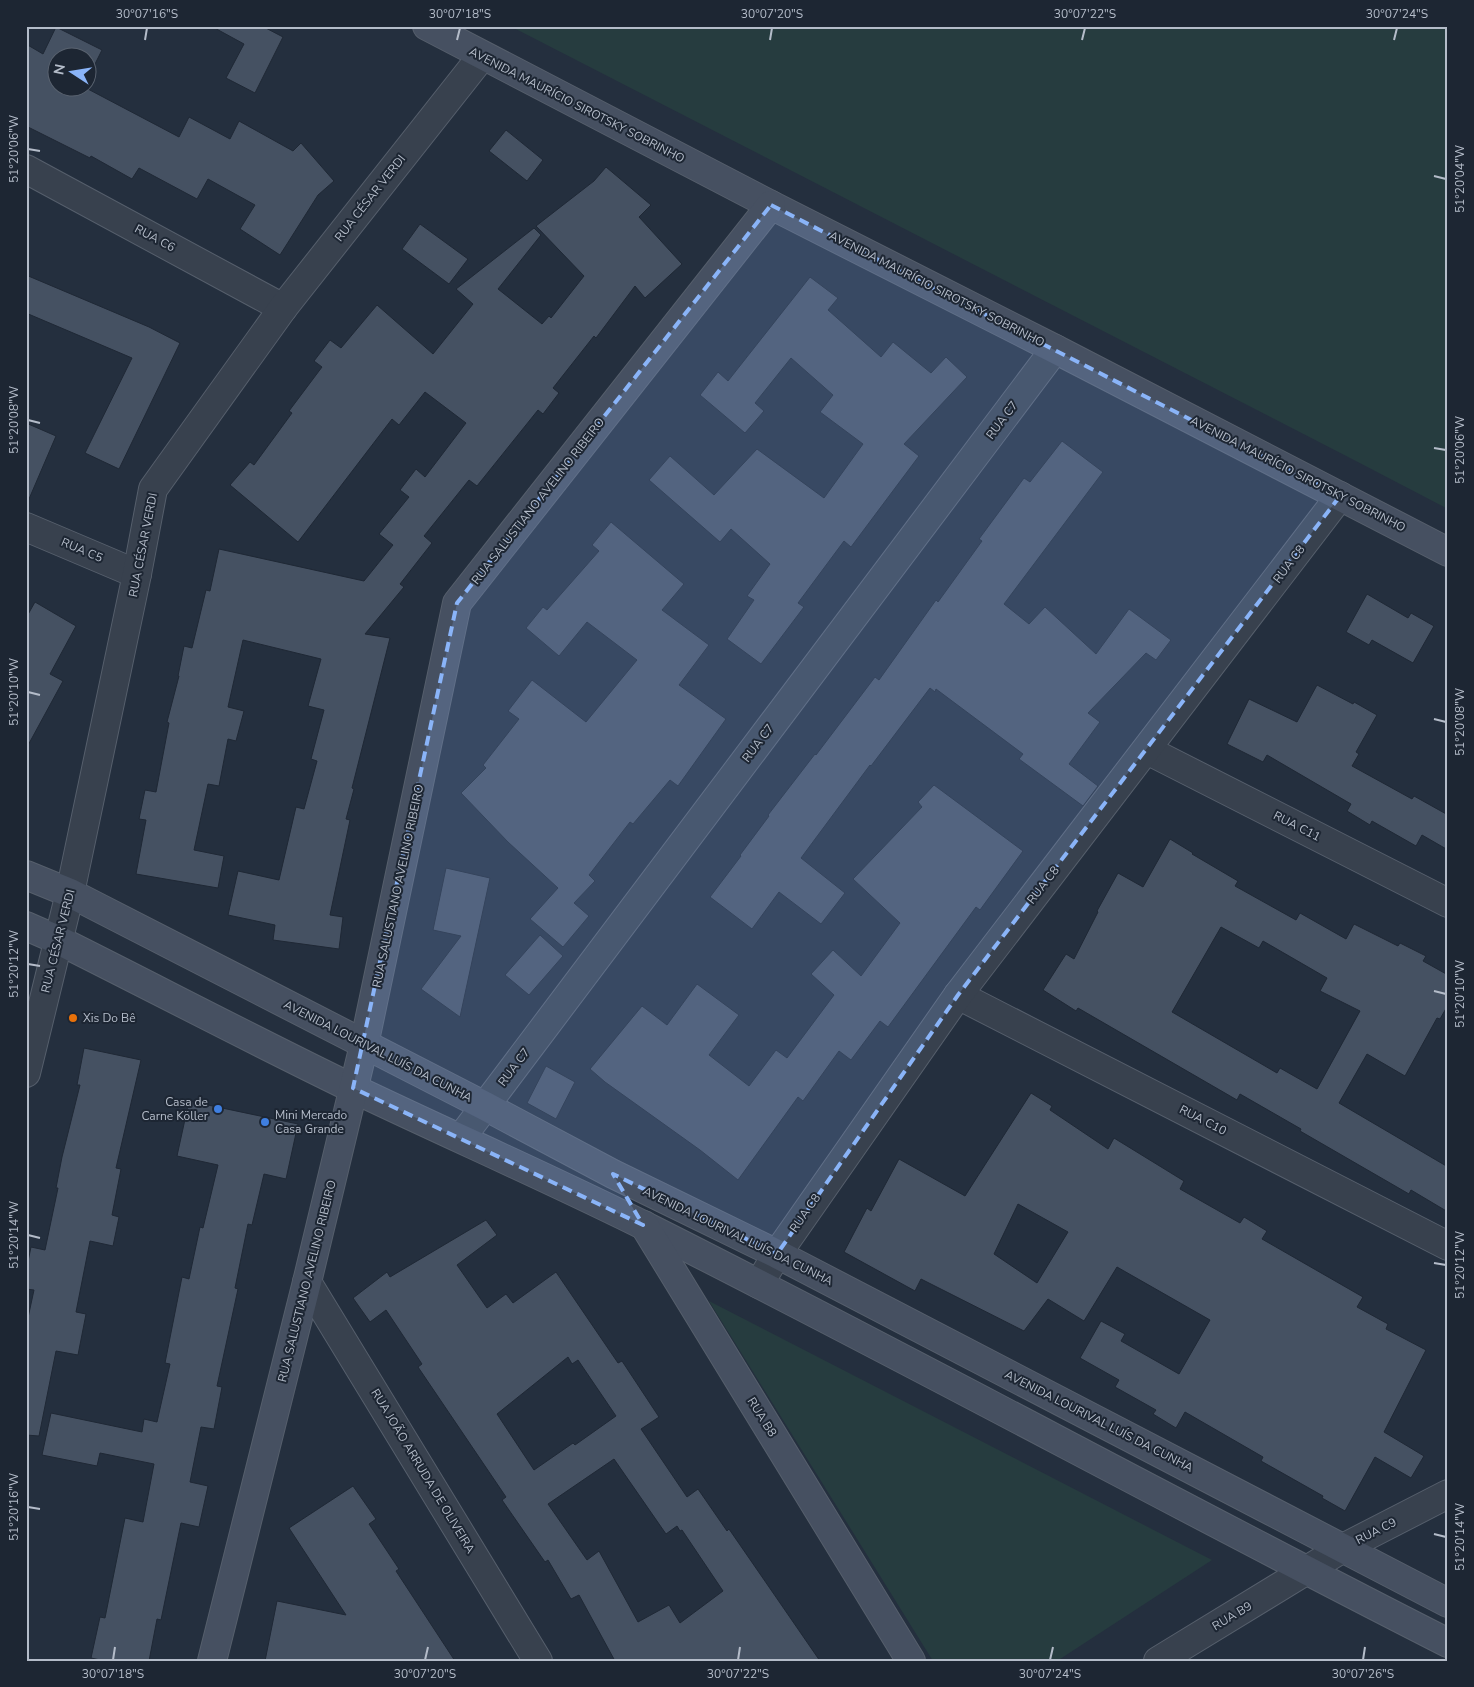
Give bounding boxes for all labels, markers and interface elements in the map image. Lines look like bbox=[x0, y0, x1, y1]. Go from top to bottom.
text: 30°07'16"S bbox=[116, 6, 178, 22]
text: 30°07'18"S bbox=[429, 6, 491, 22]
text: 30°07'20"S bbox=[741, 6, 803, 22]
text: 30°07'22"S bbox=[1054, 6, 1116, 22]
text: 30°07'24"S bbox=[1366, 6, 1428, 22]
street label: AVENIDA MAURÍCIO SIROTSKY SOBRINHO bbox=[466, 43, 688, 167]
north arrow bbox=[48, 48, 98, 98]
text: N bbox=[49, 62, 70, 77]
text: 51°20'06"W bbox=[6, 115, 22, 183]
text: 51°20'04"W bbox=[1452, 145, 1468, 213]
street label: RUA CÉSAR VERDI bbox=[331, 151, 409, 245]
street label: RUA C6 bbox=[132, 221, 178, 255]
street label: AVENIDA MAURÍCIO SIROTSKY SOBRINHO bbox=[826, 227, 1048, 351]
text: 51°20'08"W bbox=[6, 386, 22, 454]
street label: RUA C7 bbox=[982, 398, 1022, 442]
street label: AVENIDA MAURÍCIO SIROTSKY SOBRINHO bbox=[1187, 412, 1409, 536]
street label: RUA SALUSTIANO AVELINO RIBEIRO bbox=[468, 414, 608, 588]
text: 51°20'06"W bbox=[1452, 416, 1468, 484]
street label: RUA CÉSAR VERDI bbox=[125, 491, 161, 599]
street label: RUA C5 bbox=[59, 534, 105, 566]
street label: RUA C8 bbox=[1269, 542, 1309, 586]
text: 51°20'10"W bbox=[6, 658, 22, 726]
text: 51°20'08"W bbox=[1452, 688, 1468, 756]
street label: RUA C7 bbox=[738, 721, 778, 765]
street label: RUA SALUSTIANO AVELINO RIBEIRO bbox=[369, 783, 427, 989]
street label: RUA C11 bbox=[1271, 807, 1323, 845]
street label: RUA C8 bbox=[1023, 863, 1063, 907]
street label: RUA CÉSAR VERDI bbox=[37, 888, 79, 994]
text: 51°20'12"W bbox=[6, 930, 22, 998]
text: 51°20'10"W bbox=[1452, 960, 1468, 1028]
street label: AVENIDA LOURIVAL LUÍS DA CUNHA bbox=[281, 996, 475, 1106]
place label: Xis Do Bê bbox=[83, 1010, 136, 1026]
marker: Xis Do Bê bbox=[67, 1012, 79, 1024]
street label: RUA C7 bbox=[494, 1045, 534, 1089]
place label: Casa de Carne Köller bbox=[141, 1094, 209, 1124]
street label: RUA C10 bbox=[1177, 1101, 1229, 1139]
marker: Casa de Carne Köller bbox=[212, 1103, 224, 1115]
place label: Mini Mercado Casa Grande bbox=[275, 1107, 347, 1137]
marker: Mini Mercado Casa Grande bbox=[259, 1116, 271, 1128]
street label: RUA SALUSTIANO AVELINO RIBEIRO bbox=[274, 1178, 340, 1384]
street label: AVENIDA LOURIVAL LUÍS DA CUNHA bbox=[640, 1183, 836, 1289]
street label: RUA C8 bbox=[786, 1190, 824, 1236]
text: 51°20'14"W bbox=[6, 1201, 22, 1269]
text: 51°20'12"W bbox=[1452, 1231, 1468, 1299]
street label: AVENIDA LOURIVAL LUÍS DA CUNHA bbox=[1002, 1366, 1196, 1476]
street label: RUA JOÃO ARRUDA DE OLIVEIRA bbox=[367, 1386, 479, 1556]
street label: RUA B8 bbox=[744, 1394, 780, 1440]
text: 51°20'16"W bbox=[6, 1473, 22, 1541]
text: 51°20'14"W bbox=[1452, 1503, 1468, 1571]
street label: RUA C9 bbox=[1353, 1514, 1399, 1548]
street label: RUA B9 bbox=[1209, 1598, 1255, 1634]
text: 30°07'18"S bbox=[82, 1666, 144, 1682]
text: 30°07'20"S bbox=[394, 1666, 456, 1682]
text: 30°07'22"S bbox=[707, 1666, 769, 1682]
text: 30°07'24"S bbox=[1019, 1666, 1081, 1682]
text: 30°07'26"S bbox=[1332, 1666, 1394, 1682]

